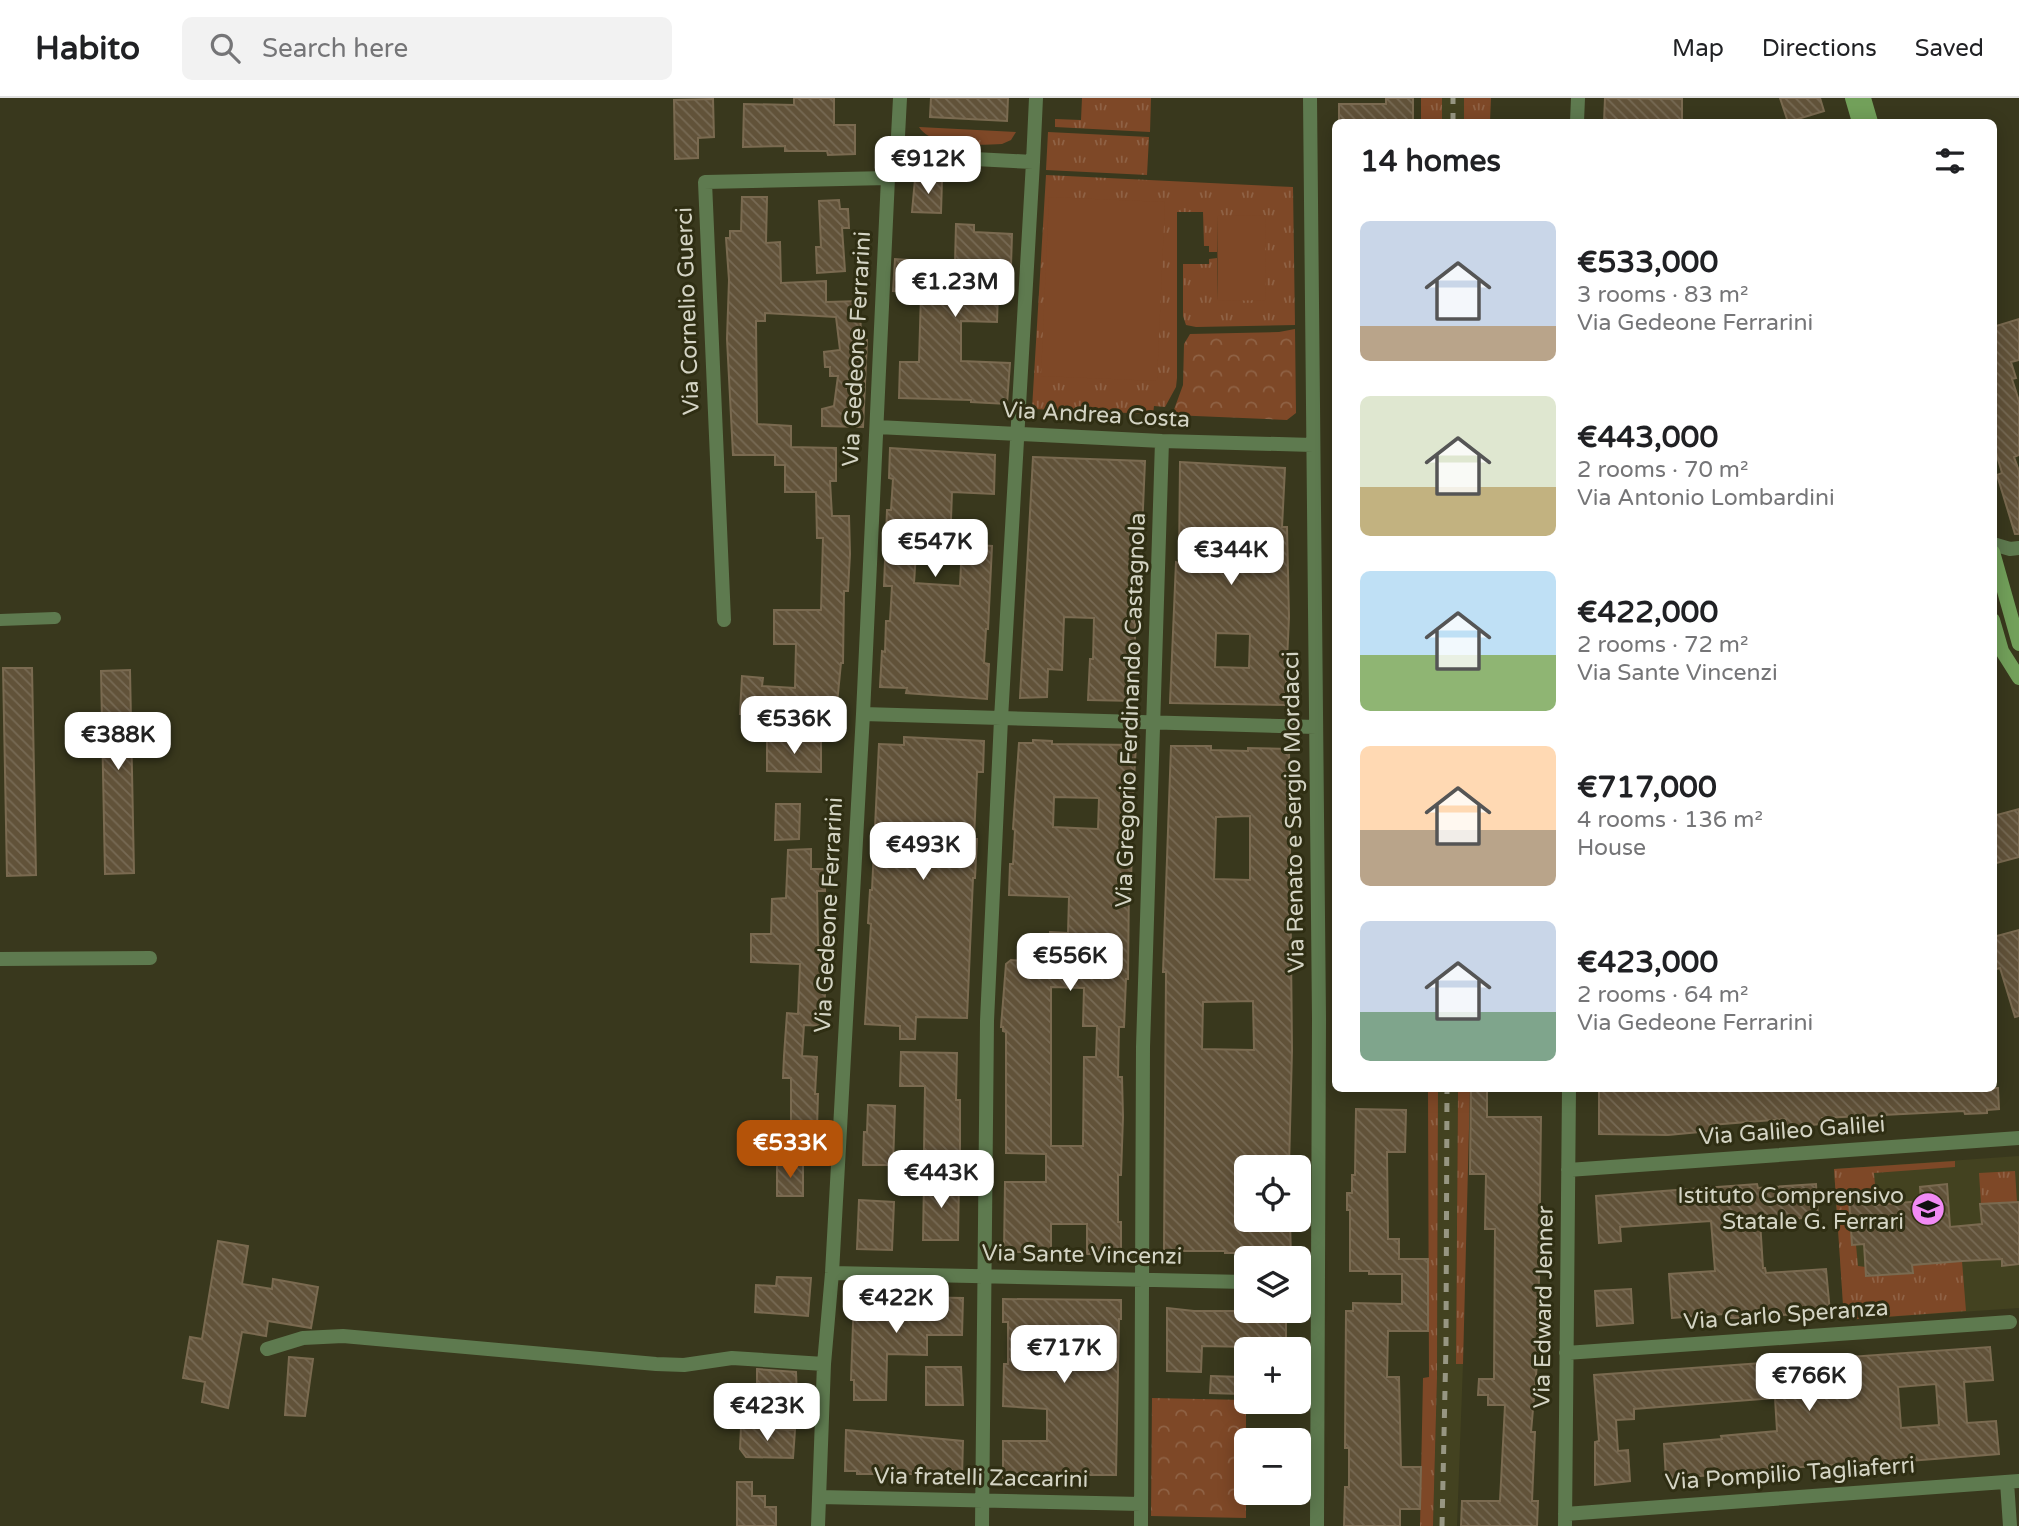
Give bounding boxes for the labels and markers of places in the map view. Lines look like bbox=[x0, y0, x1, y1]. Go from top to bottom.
pin: €912K bbox=[879, 136, 977, 196]
pin: €1.23M bbox=[898, 260, 1012, 319]
pin: €547K bbox=[886, 519, 984, 579]
pin: €344K bbox=[1182, 528, 1280, 587]
pin: €536K bbox=[745, 696, 843, 756]
pin: €388K bbox=[69, 712, 167, 772]
pin: €493K bbox=[874, 822, 972, 882]
pin: €556K bbox=[1021, 934, 1119, 993]
pin: €533K bbox=[741, 1121, 839, 1180]
pin: €443K bbox=[892, 1150, 990, 1210]
place label: Istituto Comprensivo Statale G. Ferrari bbox=[1677, 1182, 1904, 1236]
school or university icon: Istituto Comprensivo Statale G. Ferrari bbox=[1909, 1190, 1947, 1228]
pin: €422K bbox=[847, 1276, 945, 1335]
pin: €717K bbox=[1015, 1326, 1113, 1385]
pin: €766K bbox=[1760, 1354, 1858, 1413]
pin: €423K bbox=[718, 1384, 816, 1443]

